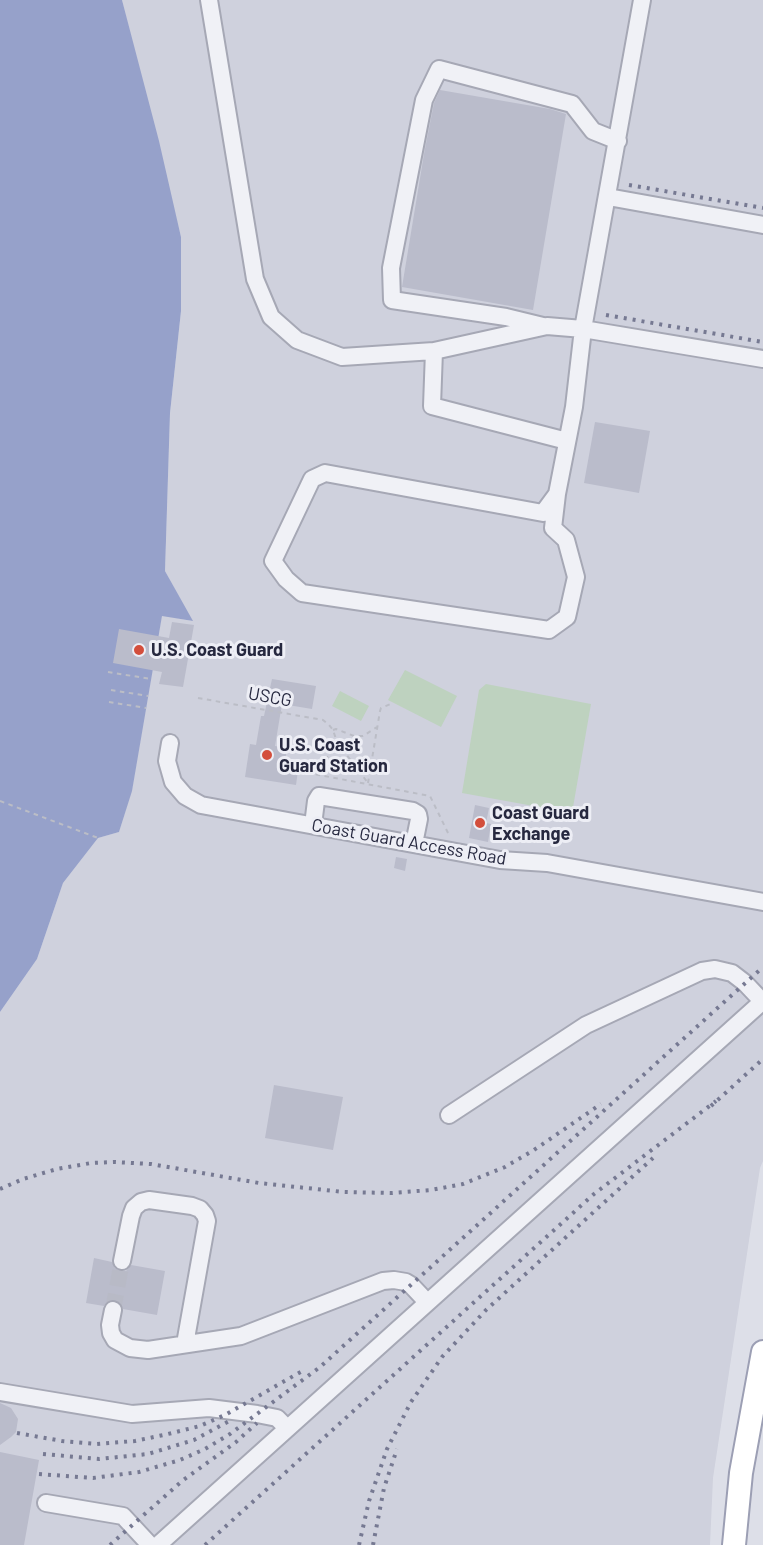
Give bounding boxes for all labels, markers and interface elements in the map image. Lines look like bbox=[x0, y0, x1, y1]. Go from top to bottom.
place label: U.S. Coast Guard bbox=[151, 639, 283, 661]
marker: U.S. Coast Guard bbox=[132, 643, 146, 657]
street label: USCG bbox=[246, 683, 294, 711]
place label: U.S. Coast Guard Station bbox=[279, 734, 388, 777]
marker: U.S. Coast Guard Station bbox=[260, 748, 274, 762]
place label: Coast Guard Exchange bbox=[492, 802, 589, 844]
street label: Coast Guard Access Road bbox=[310, 814, 508, 870]
marker: Coast Guard Exchange bbox=[473, 816, 487, 830]

